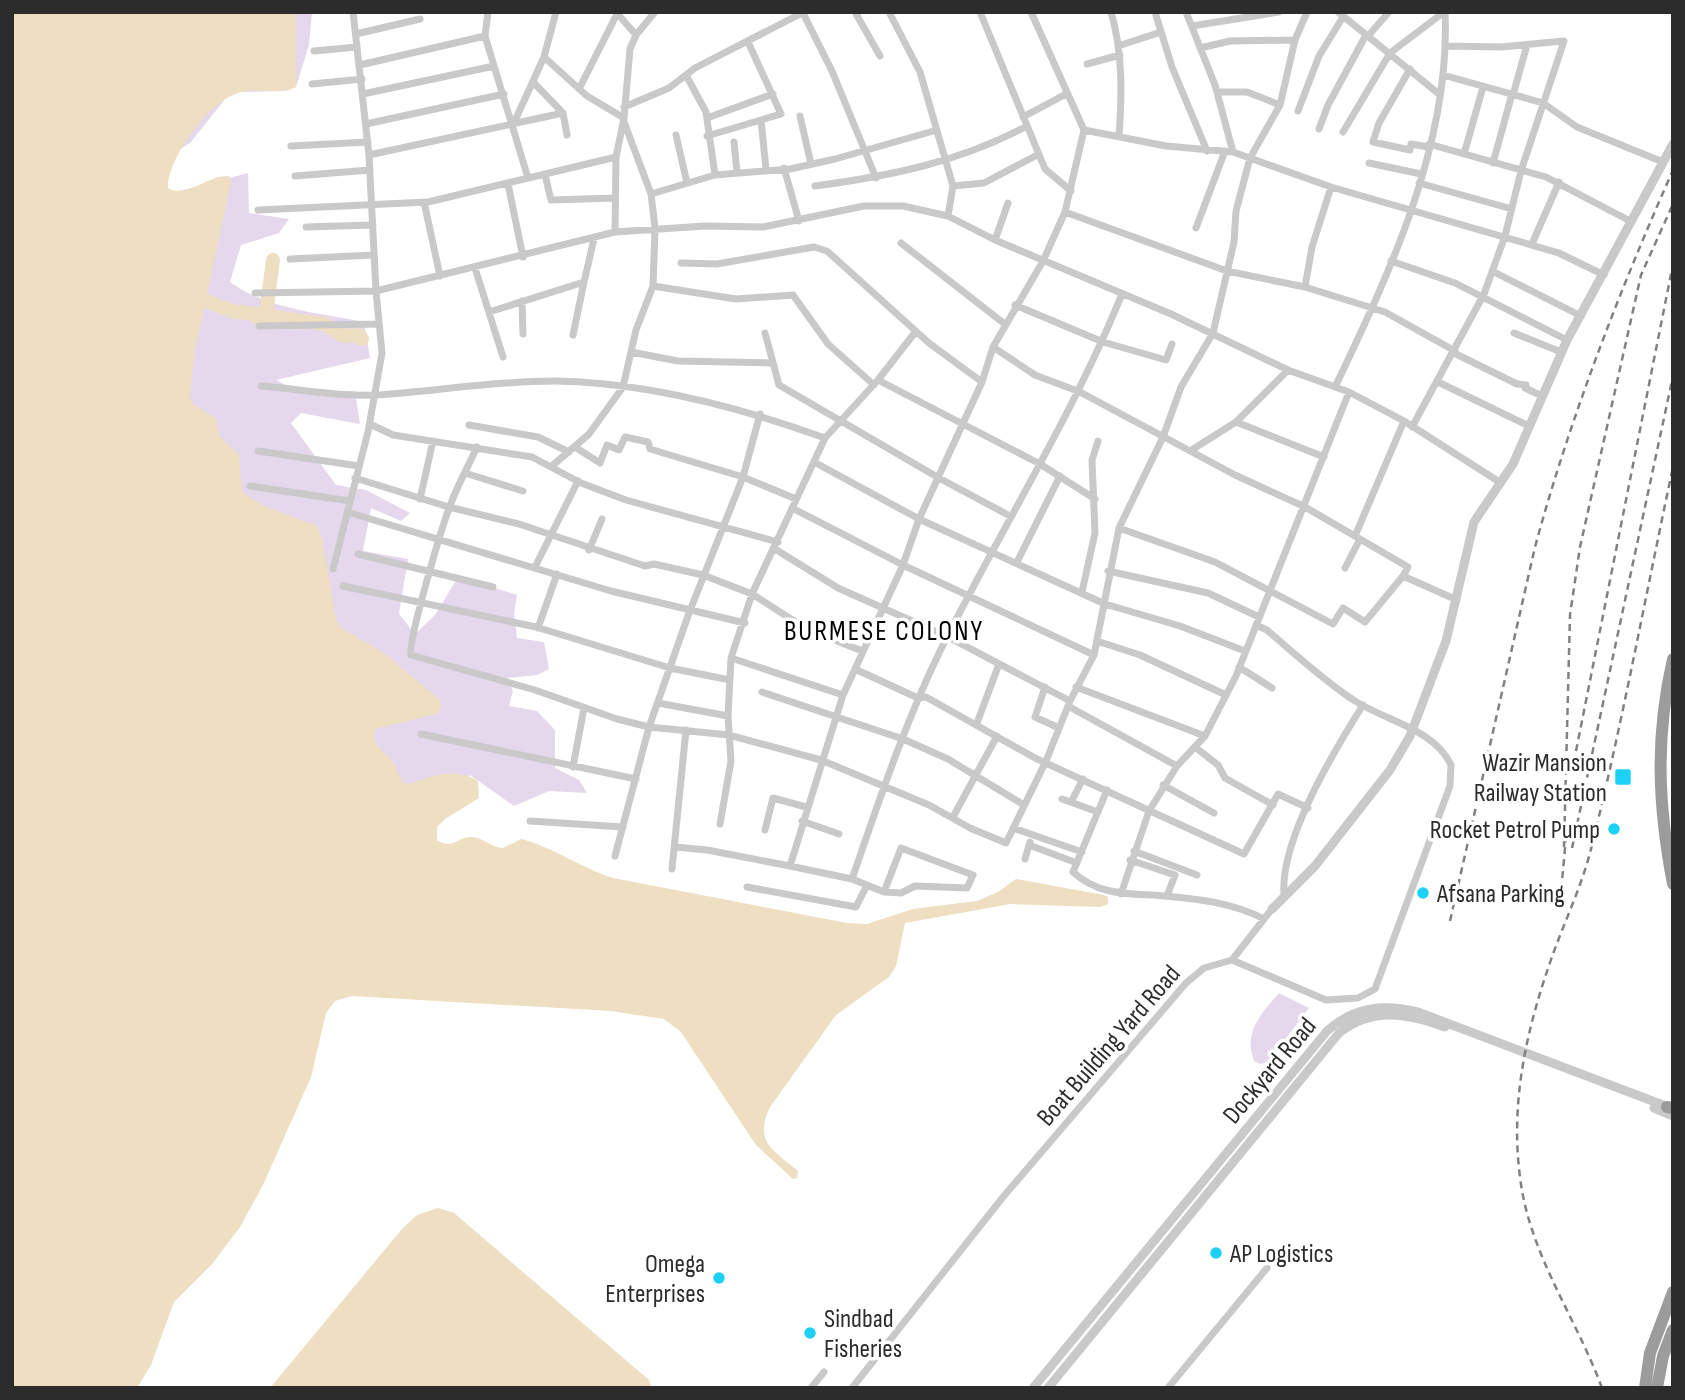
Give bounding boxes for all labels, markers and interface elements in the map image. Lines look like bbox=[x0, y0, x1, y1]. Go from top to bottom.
district label: BURMESE COLONY bbox=[784, 615, 984, 648]
place label: Wazir Mansion Railway Station bbox=[1474, 748, 1607, 809]
marker: Wazir Mansion Railway Station bbox=[1613, 767, 1633, 787]
place label: Rocket Petrol Pump bbox=[1430, 815, 1600, 846]
marker: Rocket Petrol Pump bbox=[1606, 821, 1622, 837]
place label: Afsana Parking bbox=[1436, 879, 1565, 910]
marker: Afsana Parking bbox=[1415, 885, 1431, 901]
street label: Boat Building Yard Road bbox=[1031, 959, 1187, 1133]
street label: Dockyard Road bbox=[1217, 1012, 1323, 1130]
place label: AP Logistics bbox=[1229, 1239, 1333, 1270]
marker: AP Logistics bbox=[1208, 1245, 1224, 1261]
place label: Omega Enterprises bbox=[605, 1249, 705, 1310]
marker: Omega Enterprises bbox=[711, 1270, 727, 1286]
place label: Sindbad Fisheries bbox=[824, 1304, 902, 1365]
marker: Sindbad Fisheries bbox=[802, 1325, 818, 1341]

